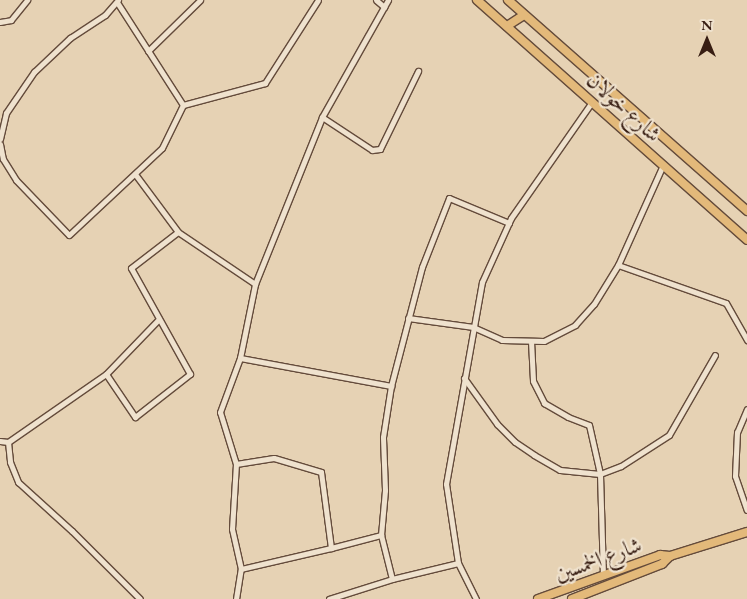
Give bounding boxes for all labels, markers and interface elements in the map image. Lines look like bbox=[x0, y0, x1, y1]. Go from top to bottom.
north arrow bbox=[682, 15, 732, 65]
text: N bbox=[701, 16, 713, 34]
street label: شارع خولان bbox=[581, 67, 667, 147]
street label: شارع الخمسين bbox=[551, 531, 645, 587]

